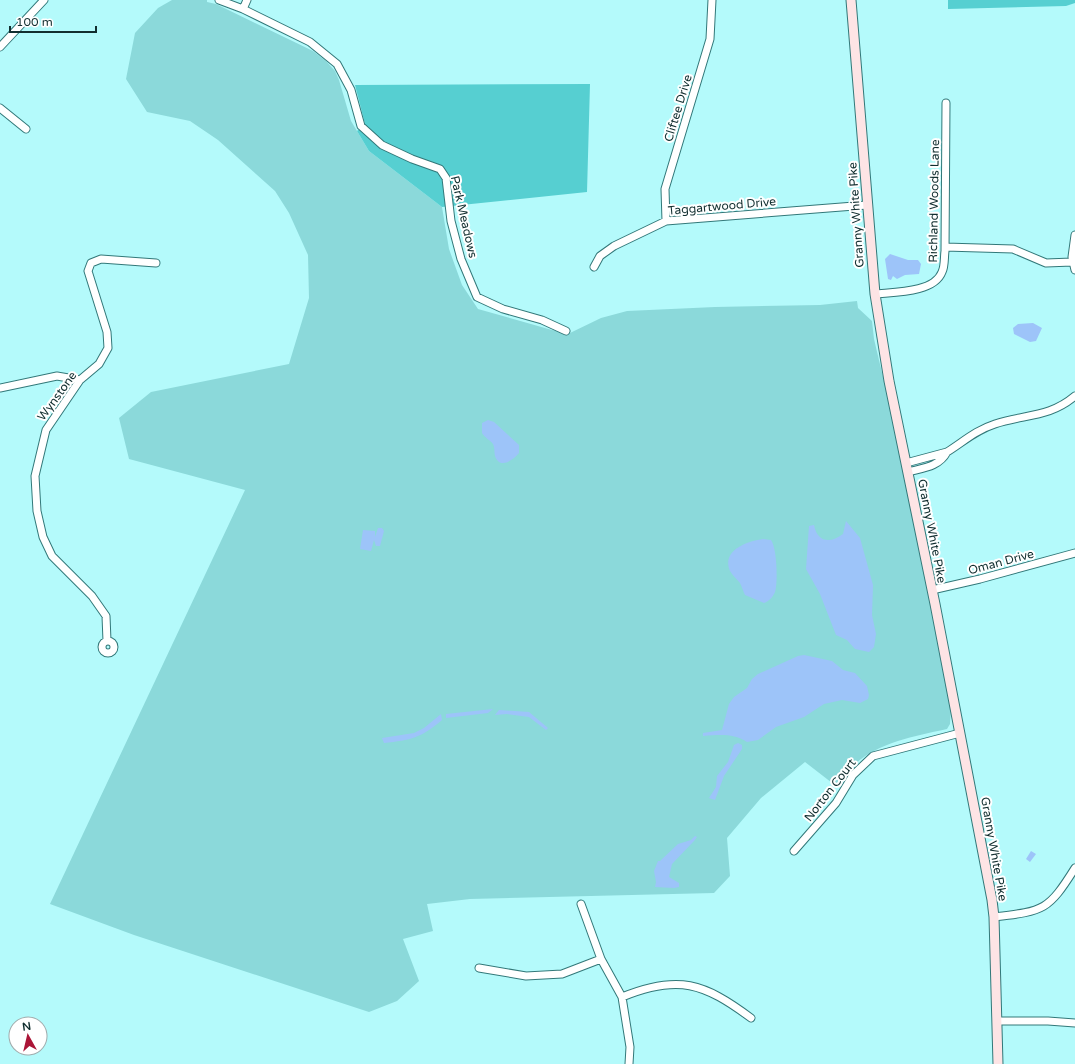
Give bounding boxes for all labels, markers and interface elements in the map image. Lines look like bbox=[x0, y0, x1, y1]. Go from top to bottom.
scale bar bbox=[10, 8, 96, 34]
text: 100 m bbox=[16, 15, 53, 29]
street label: Cliftee Drive bbox=[661, 73, 695, 143]
street label: Richland Woods Lane bbox=[926, 139, 942, 263]
street label: Granny White Pike bbox=[845, 162, 867, 268]
street label: Park Meadows bbox=[448, 175, 480, 260]
street label: Taggartwood Drive bbox=[667, 194, 777, 218]
street label: Wynstone bbox=[34, 369, 80, 423]
street label: Granny White Pike bbox=[915, 478, 949, 584]
street label: Oman Drive bbox=[967, 546, 1036, 577]
street label: Norton Court bbox=[801, 756, 859, 824]
street label: Granny White Pike bbox=[978, 796, 1010, 902]
north arrow bbox=[8, 1016, 48, 1056]
text: N bbox=[21, 1020, 32, 1034]

